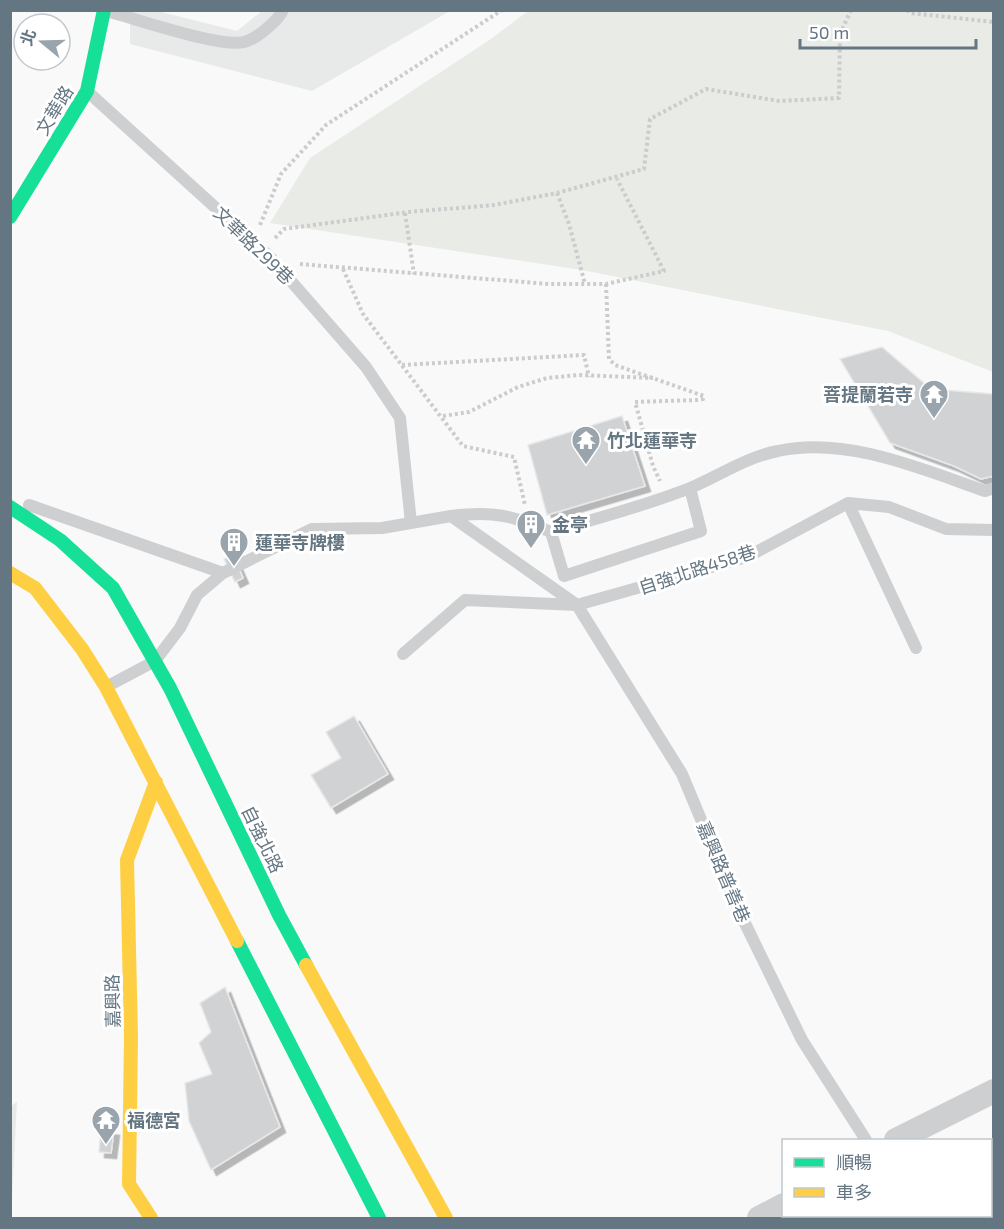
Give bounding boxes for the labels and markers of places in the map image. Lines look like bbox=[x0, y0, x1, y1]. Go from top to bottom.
temple icon: 菩提蘭若寺 bbox=[918, 378, 950, 420]
place label: 菩提蘭若寺 bbox=[823, 383, 913, 405]
temple icon: 竹北蓮華寺 bbox=[570, 424, 602, 466]
place label: 竹北蓮華寺 bbox=[607, 429, 697, 451]
building icon: 金亭 bbox=[515, 508, 547, 550]
place label: 金亭 bbox=[552, 513, 588, 535]
building icon: 蓮華寺牌樓 bbox=[218, 526, 250, 568]
place label: 蓮華寺牌樓 bbox=[255, 531, 345, 553]
temple icon: 福德宮 bbox=[90, 1104, 122, 1146]
place label: 福德宮 bbox=[127, 1109, 181, 1131]

